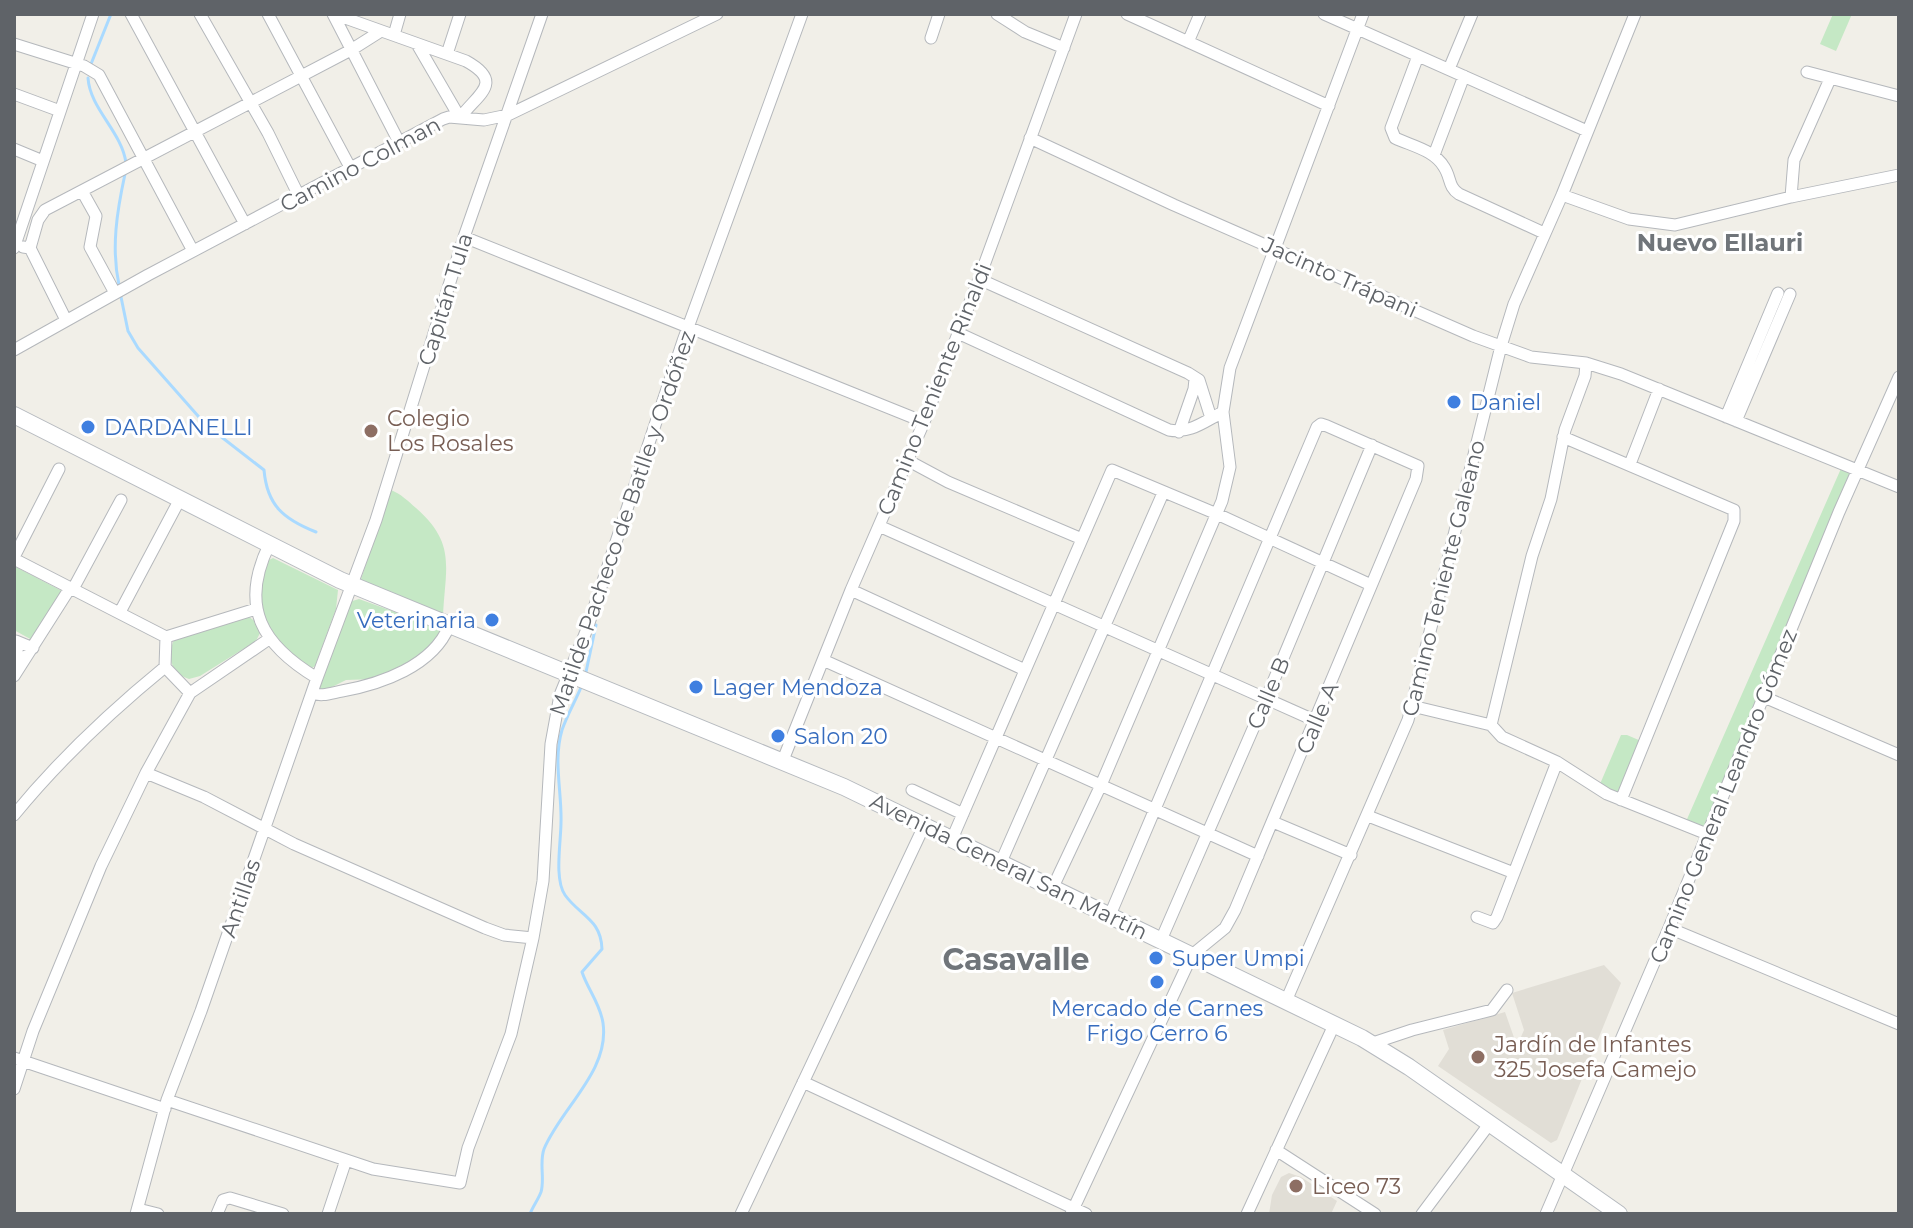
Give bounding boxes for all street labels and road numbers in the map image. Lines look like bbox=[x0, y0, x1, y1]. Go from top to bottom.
street label: Camino Colman bbox=[275, 111, 445, 218]
street label: Capitán Tula bbox=[413, 230, 478, 369]
street label: Jacinto Trápani bbox=[1257, 231, 1422, 324]
street label: Camino Teniente Rinaldi bbox=[871, 259, 998, 519]
street label: Matilde Pacheco de Batlle y Ordóñez bbox=[544, 327, 701, 719]
street label: Camino Teniente Galeano bbox=[1396, 437, 1491, 719]
street label: Camino General Leandro Gómez bbox=[1644, 625, 1803, 967]
street label: Calle B bbox=[1241, 653, 1296, 733]
street label: Calle A bbox=[1290, 678, 1345, 758]
street label: Avenida General San Martín bbox=[866, 787, 1152, 946]
street label: Antillas bbox=[215, 855, 267, 941]

